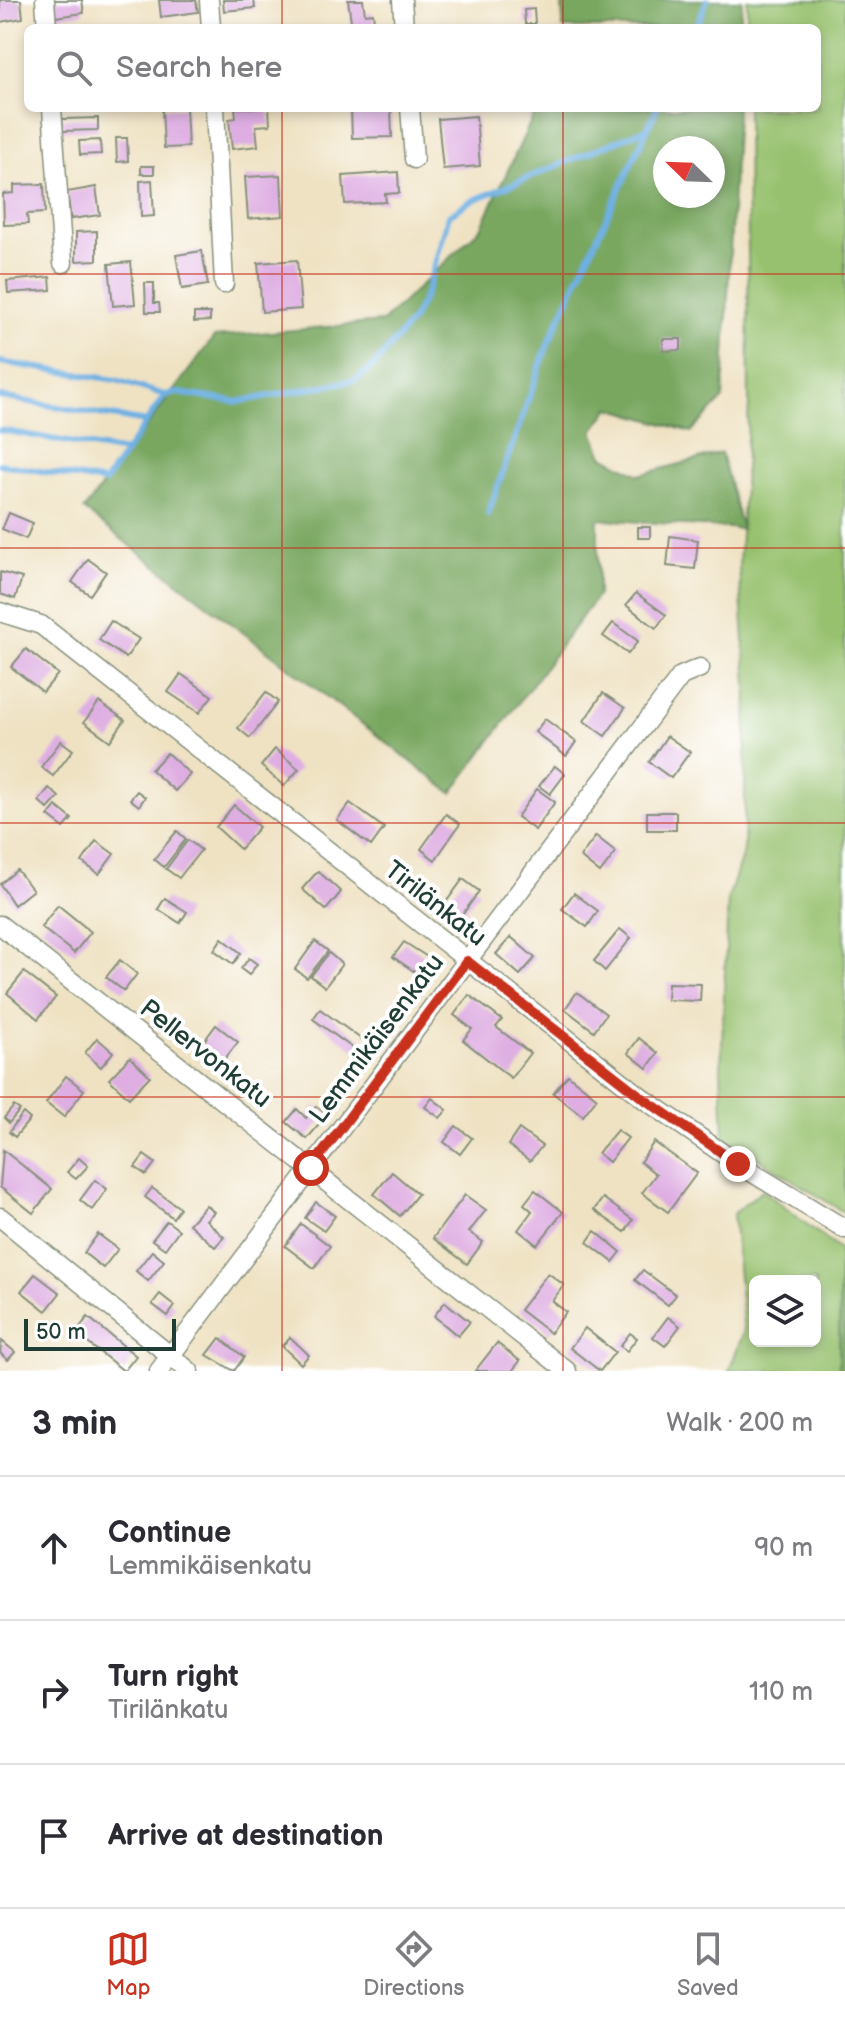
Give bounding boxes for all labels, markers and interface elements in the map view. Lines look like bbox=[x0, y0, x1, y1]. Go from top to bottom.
search box bbox=[24, 24, 821, 112]
icon: search bbox=[52, 46, 96, 90]
text: Search here bbox=[116, 50, 282, 86]
north arrow bbox=[653, 136, 725, 208]
street label: Tirilänkatu bbox=[378, 855, 492, 953]
street label: Lemmikäisenkatu bbox=[303, 948, 451, 1130]
street label: Pellervonkatu bbox=[133, 993, 277, 1115]
route end bbox=[720, 1146, 756, 1182]
route start bbox=[293, 1150, 329, 1186]
map controls bbox=[749, 1275, 821, 1347]
button: layers bbox=[749, 1275, 821, 1347]
scale bar bbox=[24, 1315, 176, 1351]
text: 50 m bbox=[36, 1319, 86, 1346]
text: 3 min bbox=[32, 1403, 117, 1444]
text: Walk · 200 m bbox=[666, 1408, 813, 1439]
text: Continue bbox=[108, 1515, 231, 1551]
icon: ahead bbox=[32, 1526, 76, 1570]
text: 90 m bbox=[754, 1533, 813, 1564]
text: Lemmikäisenkatu bbox=[108, 1551, 312, 1582]
text: Turn right bbox=[108, 1659, 239, 1695]
icon: right bbox=[32, 1670, 76, 1714]
text: 110 m bbox=[749, 1677, 813, 1708]
text: Tirilänkatu bbox=[108, 1695, 229, 1726]
icon: arrive bbox=[32, 1814, 76, 1858]
text: Arrive at destination bbox=[108, 1818, 384, 1854]
tab: Map bbox=[106, 1927, 151, 2002]
tab: Directions bbox=[363, 1927, 464, 2002]
tab: Saved bbox=[677, 1927, 739, 2002]

